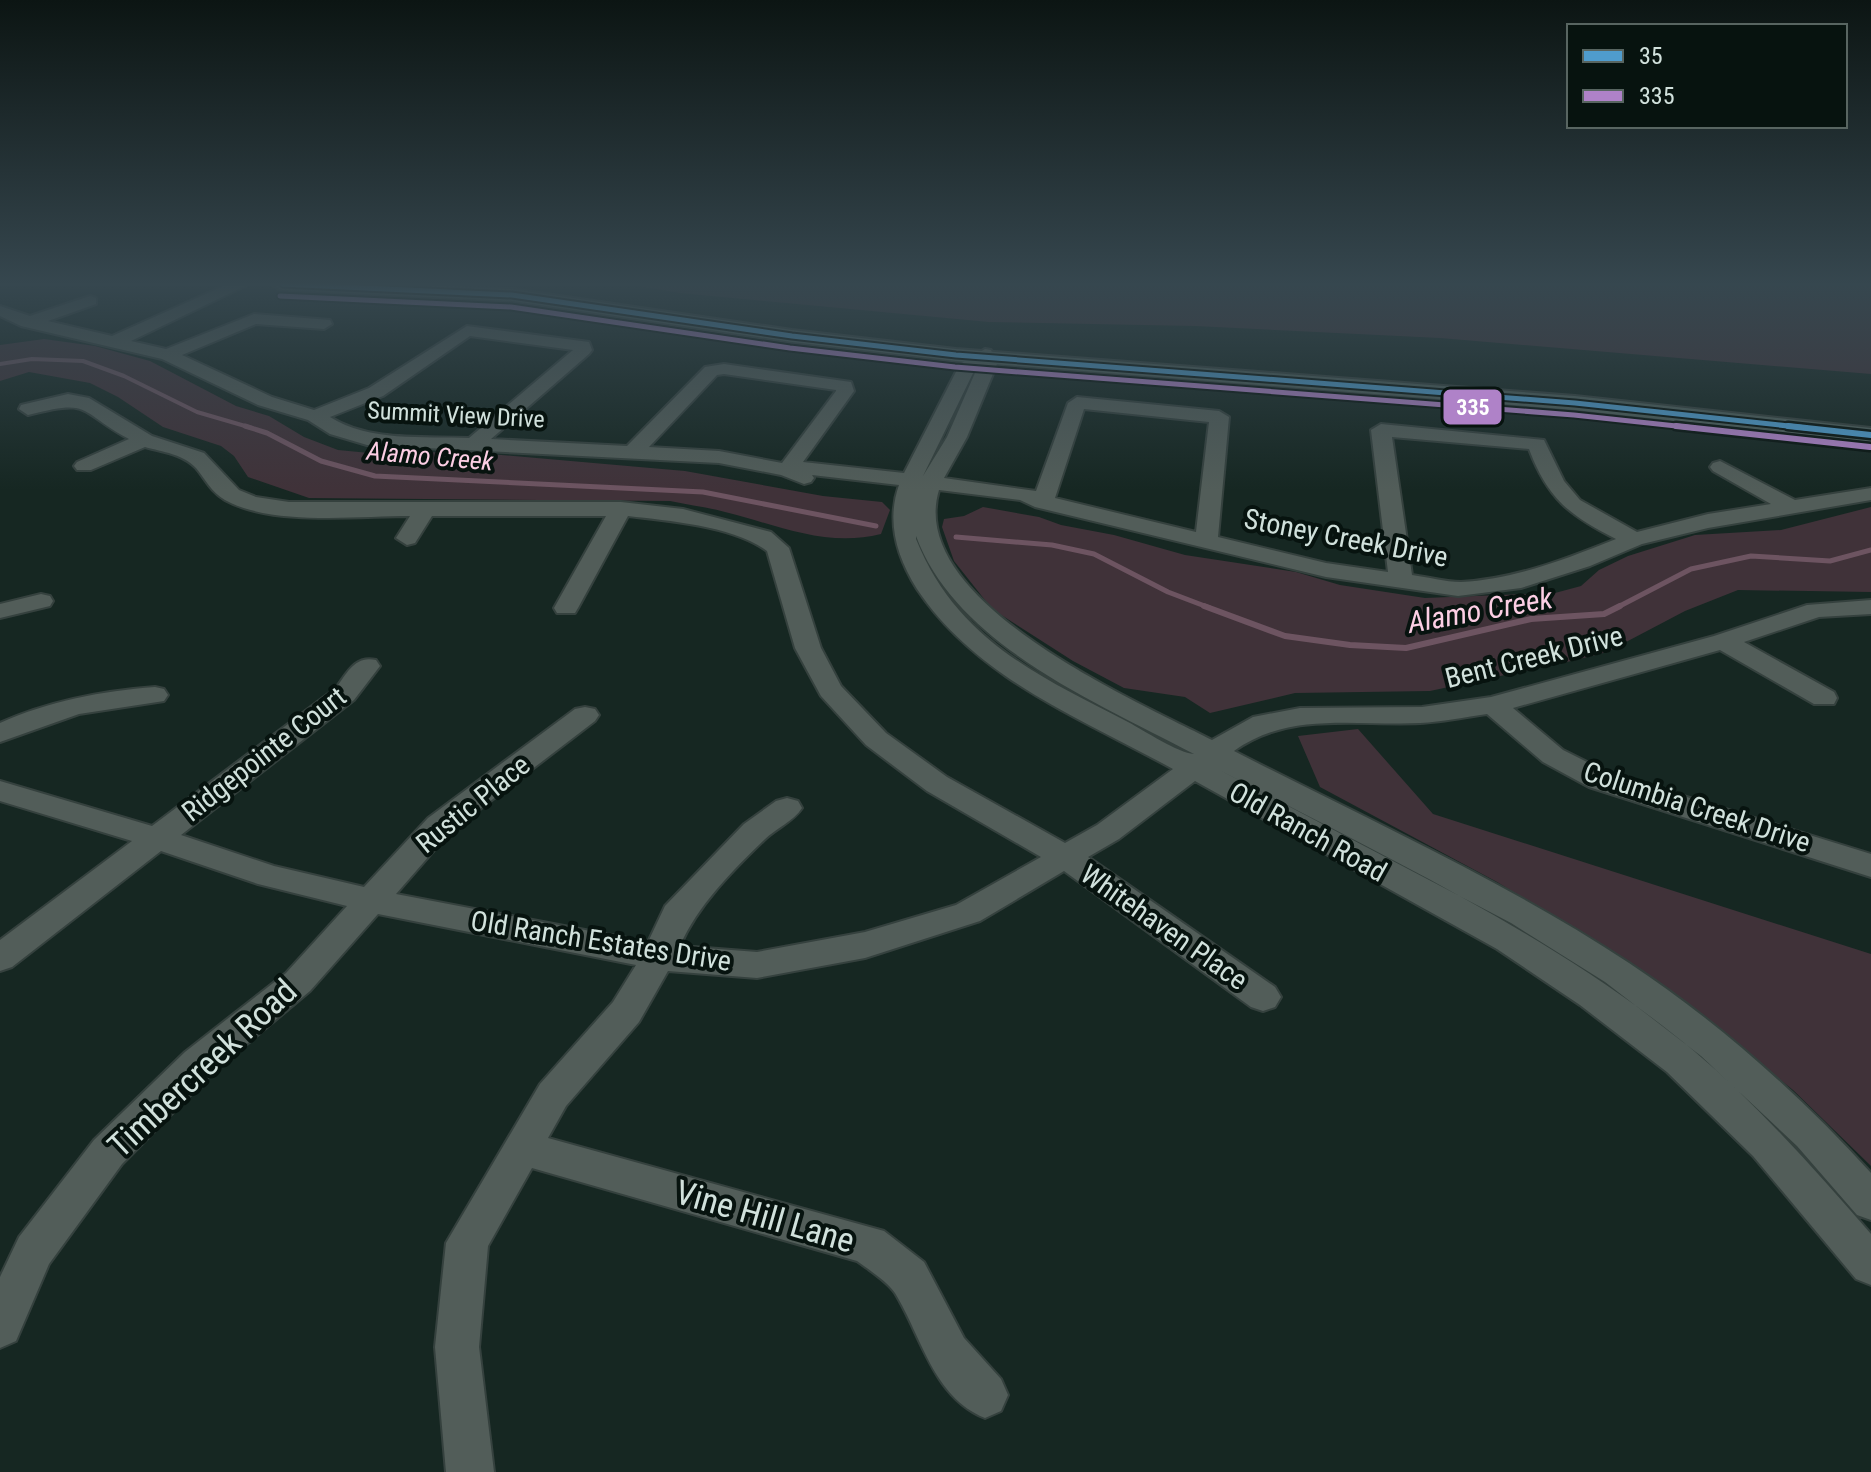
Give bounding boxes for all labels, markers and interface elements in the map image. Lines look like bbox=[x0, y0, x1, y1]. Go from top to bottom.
legend bbox=[1567, 24, 1847, 128]
text: 35 bbox=[1639, 42, 1663, 70]
text: 335 bbox=[1639, 82, 1675, 110]
line badge: 335 bbox=[1442, 388, 1503, 426]
text: 335 bbox=[1456, 395, 1490, 420]
street label: Summit View Drive bbox=[367, 396, 545, 434]
water label: Alamo Creek bbox=[365, 435, 495, 477]
street label: Stoney Creek Drive bbox=[1241, 502, 1451, 574]
water label: Alamo Creek bbox=[1404, 580, 1556, 640]
street label: Bent Creek Drive bbox=[1442, 619, 1626, 695]
street label: Ridgepointe Court bbox=[176, 680, 352, 828]
street label: Rustic Place bbox=[410, 748, 536, 860]
street label: Columbia Creek Drive bbox=[1580, 755, 1814, 859]
street label: Old Ranch Road bbox=[1224, 775, 1392, 889]
street label: Whitehaven Place bbox=[1074, 857, 1254, 997]
street label: Old Ranch Estates Drive bbox=[468, 904, 734, 978]
street label: Timbercreek Road bbox=[100, 971, 304, 1165]
street label: Vine Hill Lane bbox=[671, 1171, 859, 1261]

